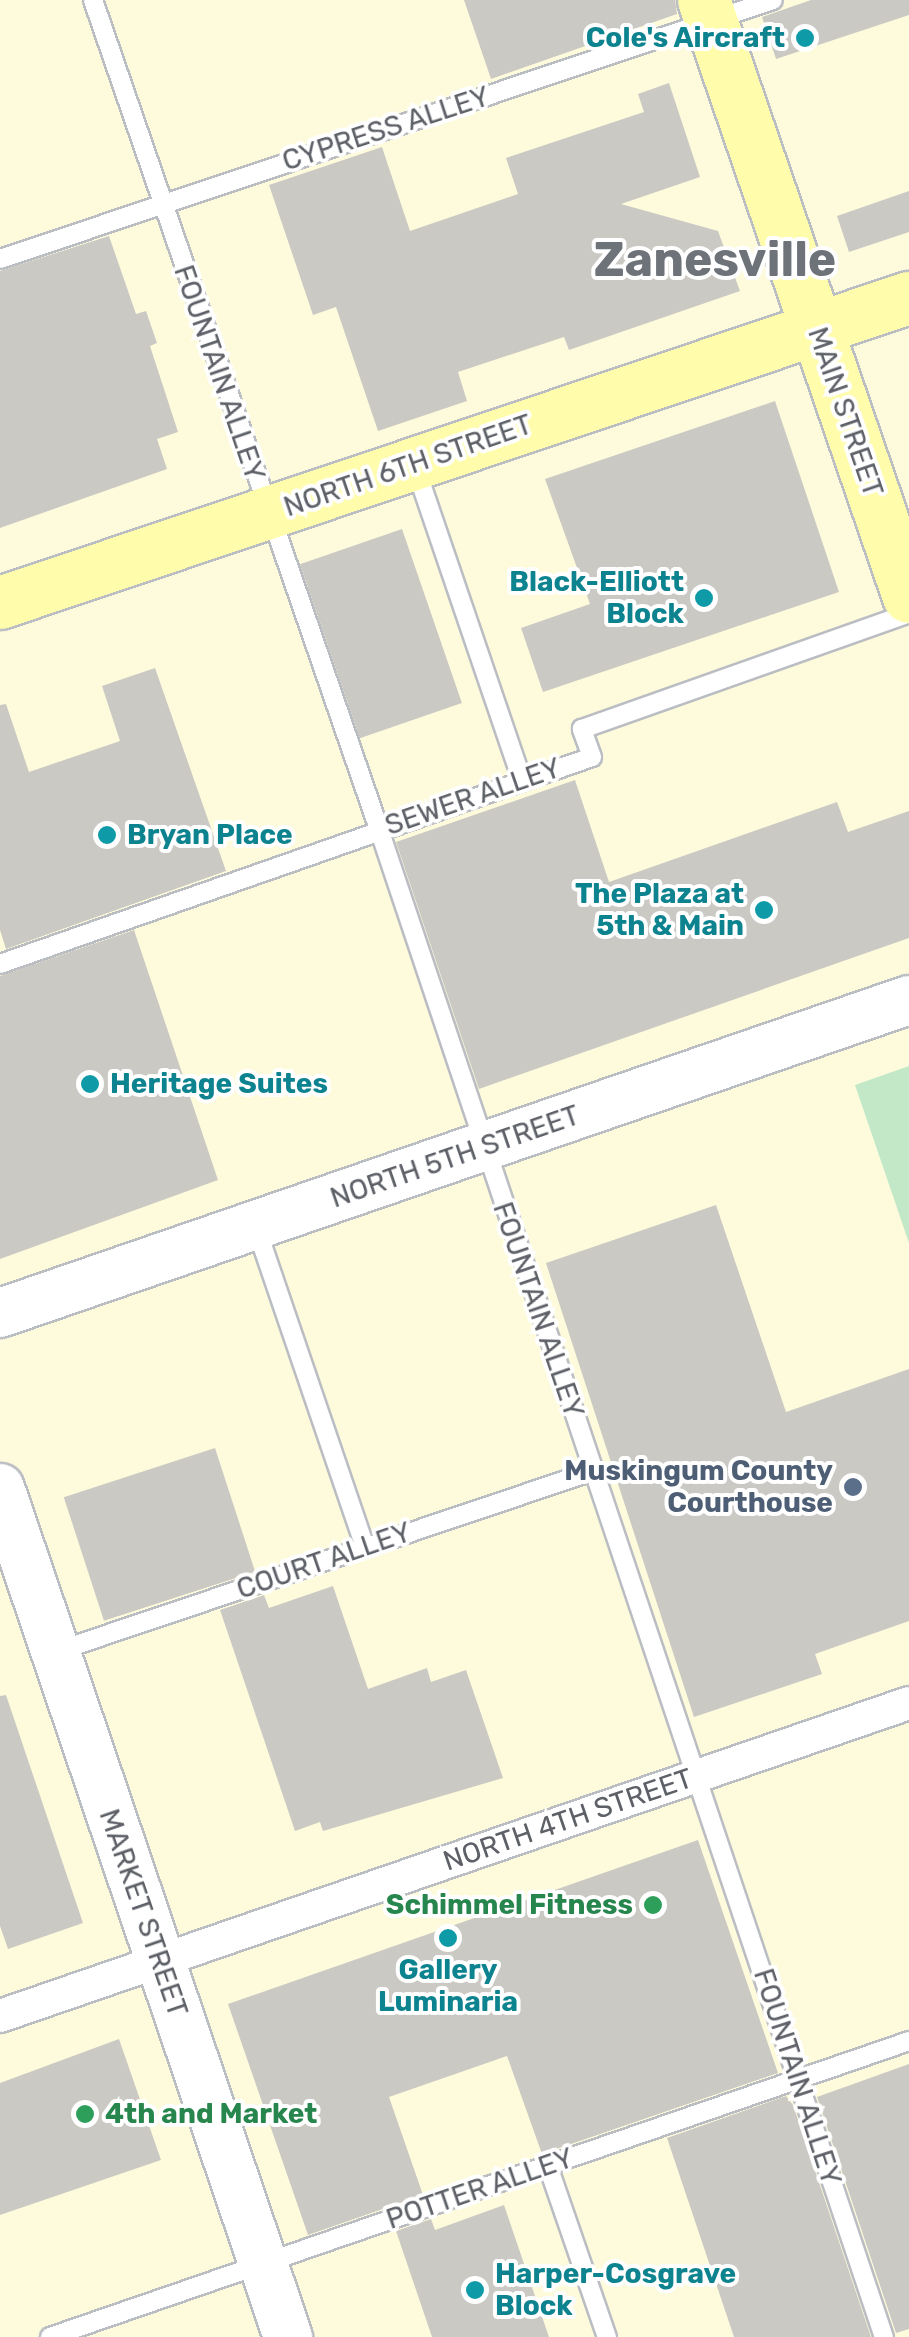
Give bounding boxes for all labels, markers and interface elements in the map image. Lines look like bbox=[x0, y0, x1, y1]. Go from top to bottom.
place label: Cole's Aircraft bbox=[585, 21, 785, 55]
marker: Cole's Aircraft bbox=[794, 27, 816, 49]
street label: CYPRESS ALLEY bbox=[278, 80, 494, 178]
district label: Zanesville bbox=[594, 231, 836, 289]
street label: FOUNTAIN ALLEY bbox=[166, 260, 272, 486]
street label: MAIN STREET bbox=[800, 323, 890, 501]
street label: NORTH 6TH STREET bbox=[279, 408, 537, 524]
place label: Black-Elliott Block bbox=[509, 565, 684, 631]
marker: Black-Elliott Block bbox=[693, 587, 715, 609]
street label: SEWER ALLEY bbox=[380, 751, 566, 843]
place label: Bryan Place bbox=[127, 818, 293, 852]
marker: Bryan Place bbox=[96, 824, 118, 846]
place label: The Plaza at 5th & Main bbox=[575, 877, 744, 943]
marker: The Plaza at 5th & Main bbox=[753, 899, 775, 921]
place label: Heritage Suites bbox=[110, 1067, 328, 1101]
marker: Heritage Suites bbox=[79, 1073, 101, 1095]
street label: NORTH 5TH STREET bbox=[326, 1099, 584, 1215]
street label: FOUNTAIN ALLEY bbox=[485, 1197, 591, 1423]
place label: Muskingum County Courthouse bbox=[564, 1454, 833, 1520]
marker: Muskingum County Courthouse bbox=[842, 1476, 864, 1498]
street label: COURT ALLEY bbox=[232, 1515, 416, 1607]
street label: NORTH 4TH STREET bbox=[439, 1762, 697, 1878]
street label: MARKET STREET bbox=[92, 1804, 194, 2022]
place label: Schimmel Fitness bbox=[386, 1888, 633, 1922]
marker: Schimmel Fitness bbox=[642, 1894, 664, 1916]
marker: Gallery Luminaria bbox=[437, 1927, 459, 1949]
place label: Gallery Luminaria bbox=[378, 1953, 518, 2019]
street label: FOUNTAIN ALLEY bbox=[746, 1964, 848, 2190]
place label: 4th and Market bbox=[105, 2097, 317, 2131]
marker: 4th and Market bbox=[74, 2103, 96, 2125]
street label: POTTER ALLEY bbox=[382, 2141, 578, 2237]
place label: Harper-Cosgrave Block bbox=[495, 2257, 736, 2323]
marker: Harper-Cosgrave Block bbox=[464, 2279, 486, 2301]

